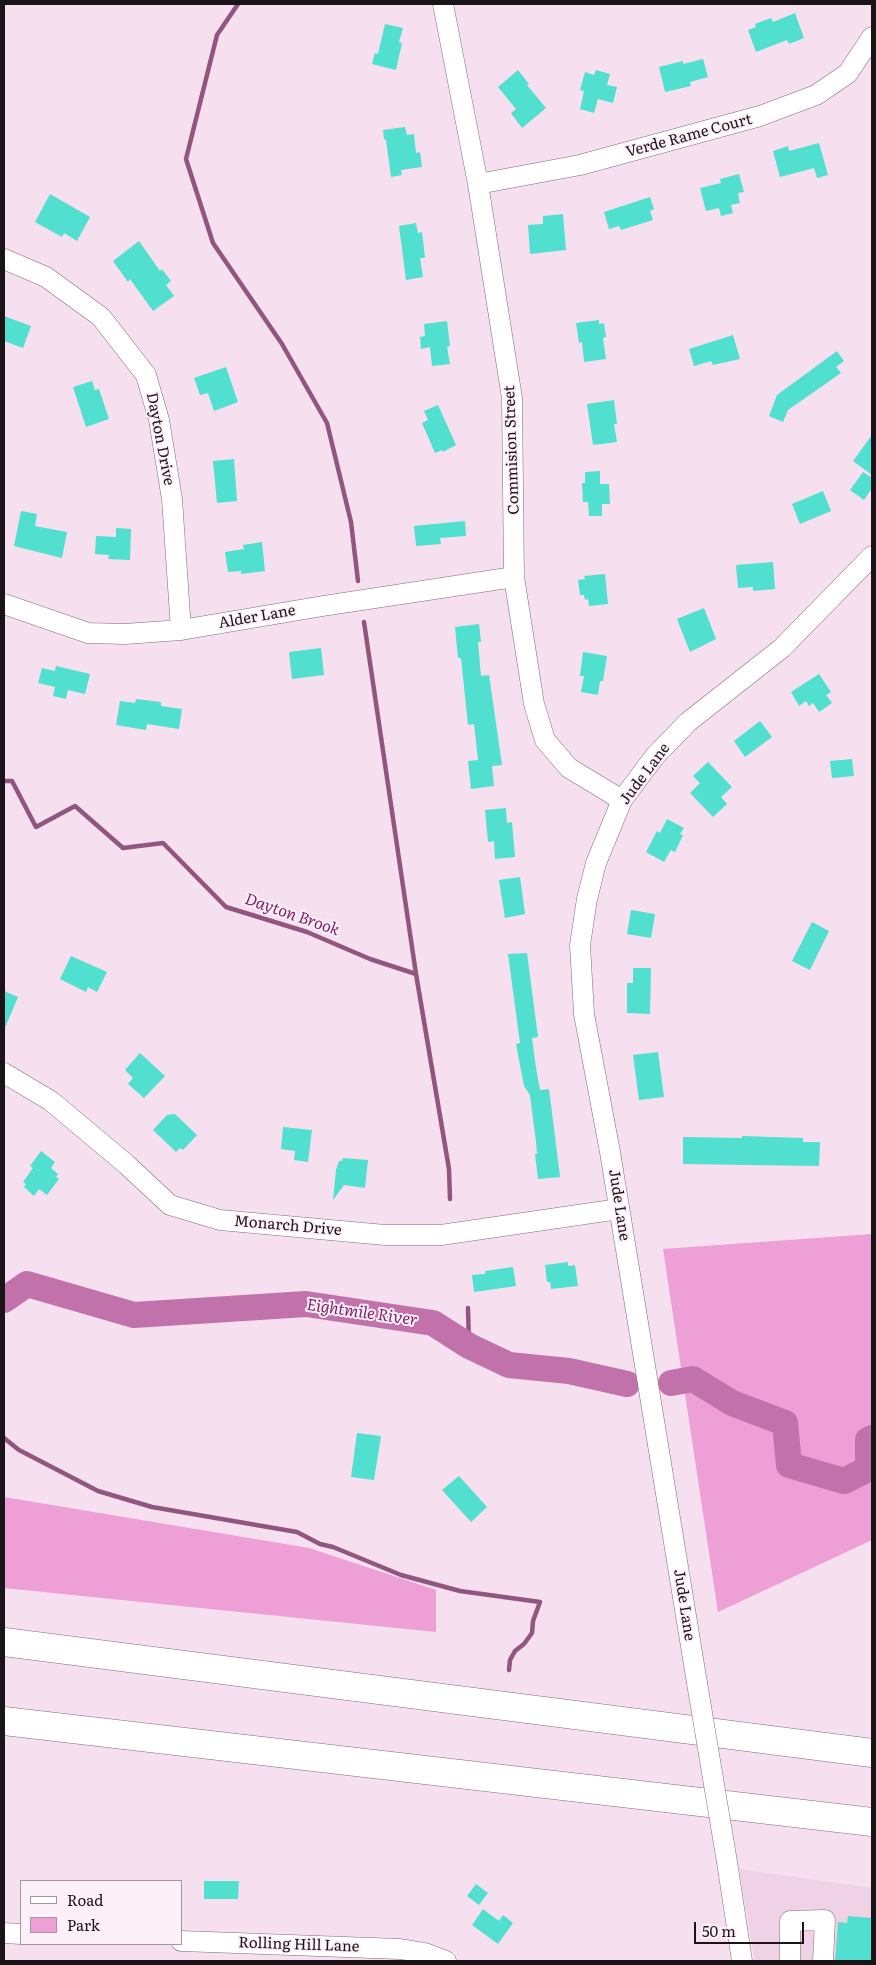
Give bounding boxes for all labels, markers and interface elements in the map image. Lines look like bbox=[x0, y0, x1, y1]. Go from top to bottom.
street label: Verde Rame Court bbox=[624, 111, 754, 161]
street label: Commision Street bbox=[501, 385, 523, 515]
street label: Dayton Drive bbox=[142, 391, 178, 487]
street label: Alder Lane bbox=[217, 601, 297, 633]
street label: Jude Lane bbox=[616, 740, 674, 808]
water label: Dayton Brook bbox=[242, 890, 342, 940]
street label: Jude Lane bbox=[604, 1168, 634, 1242]
street label: Monarch Drive bbox=[233, 1212, 343, 1240]
water label: Eightmile River bbox=[305, 1296, 419, 1330]
street label: Jude Lane bbox=[669, 1568, 699, 1642]
legend bbox=[20, 1880, 182, 1945]
text: Road bbox=[67, 1888, 103, 1911]
scale bar bbox=[696, 1912, 806, 1944]
text: Park bbox=[67, 1913, 100, 1936]
text: 50 m bbox=[702, 1919, 736, 1942]
street label: Rolling Hill Lane bbox=[238, 1934, 360, 1956]

